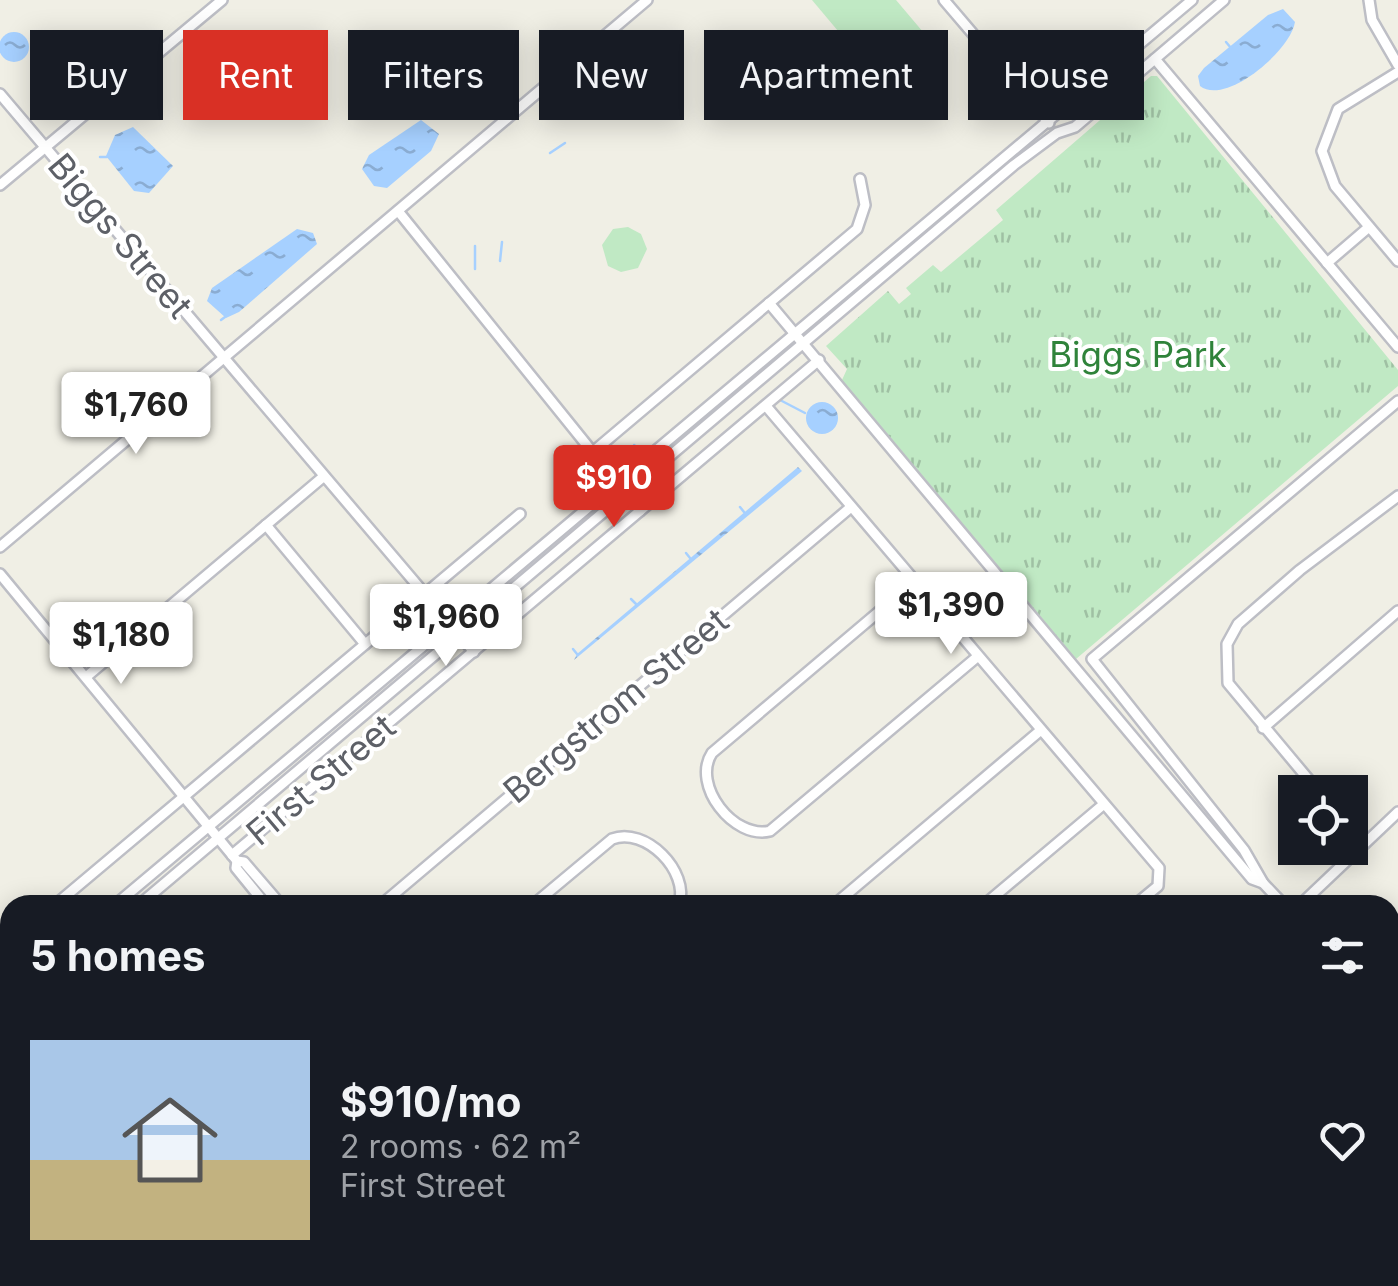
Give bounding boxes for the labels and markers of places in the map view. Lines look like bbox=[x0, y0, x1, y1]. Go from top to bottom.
pin: $1,760 bbox=[55, 372, 217, 457]
pin: $910 bbox=[555, 445, 673, 530]
pin: $1,390 bbox=[870, 572, 1032, 657]
pin: $1,960 bbox=[365, 584, 527, 669]
pin: $1,180 bbox=[40, 602, 202, 687]

